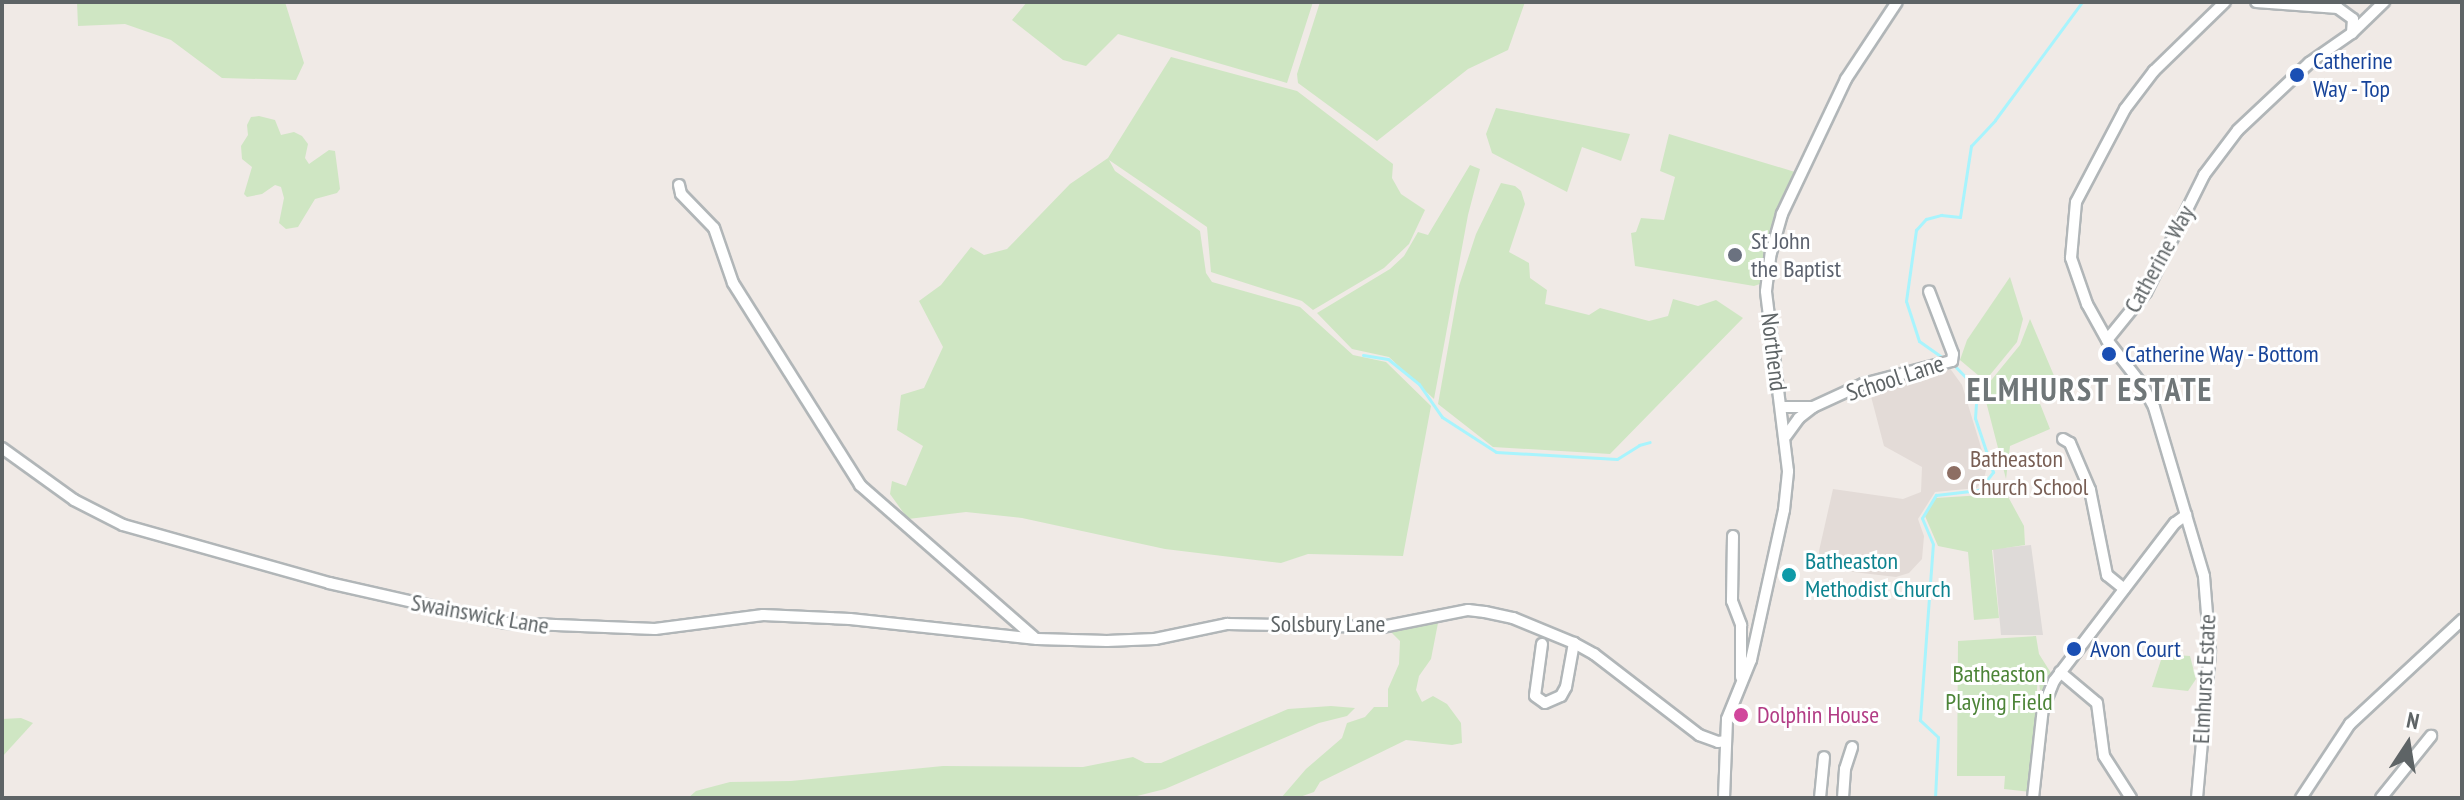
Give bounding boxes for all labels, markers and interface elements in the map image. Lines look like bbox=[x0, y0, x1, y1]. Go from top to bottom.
place label: Catherine Way - Top bbox=[2313, 47, 2393, 103]
marker: Catherine Way - Top bbox=[2288, 66, 2306, 84]
street label: Catherine Way bbox=[2118, 200, 2200, 318]
place label: St John the Baptist bbox=[1751, 227, 1841, 283]
marker: St John the Baptist bbox=[1726, 246, 1744, 264]
street label: Northend bbox=[1755, 311, 1793, 393]
place label: Catherine Way - Bottom bbox=[2125, 340, 2321, 368]
marker: Catherine Way - Bottom bbox=[2100, 345, 2118, 363]
street label: School Lane bbox=[1843, 349, 1947, 407]
district label: ELMHURST ESTATE bbox=[1966, 370, 2214, 408]
place label: Batheaston Church School bbox=[1970, 445, 2088, 501]
marker: Batheaston Church School bbox=[1945, 464, 1963, 482]
place label: Batheaston Methodist Church bbox=[1805, 547, 1951, 603]
marker: Batheaston Methodist Church bbox=[1780, 566, 1798, 584]
street label: Swainswick Lane bbox=[409, 588, 551, 640]
street label: Solsbury Lane bbox=[1270, 610, 1386, 638]
street label: Elmhurst Estate bbox=[2186, 613, 2222, 745]
place label: Avon Court bbox=[2090, 635, 2181, 663]
marker: Avon Court bbox=[2065, 640, 2083, 658]
park label: Batheaston Playing Field bbox=[1945, 660, 2053, 716]
place label: Dolphin House bbox=[1757, 701, 1879, 729]
north arrow bbox=[2368, 704, 2448, 784]
marker: Dolphin House bbox=[1732, 706, 1750, 724]
text: N bbox=[2404, 706, 2422, 735]

